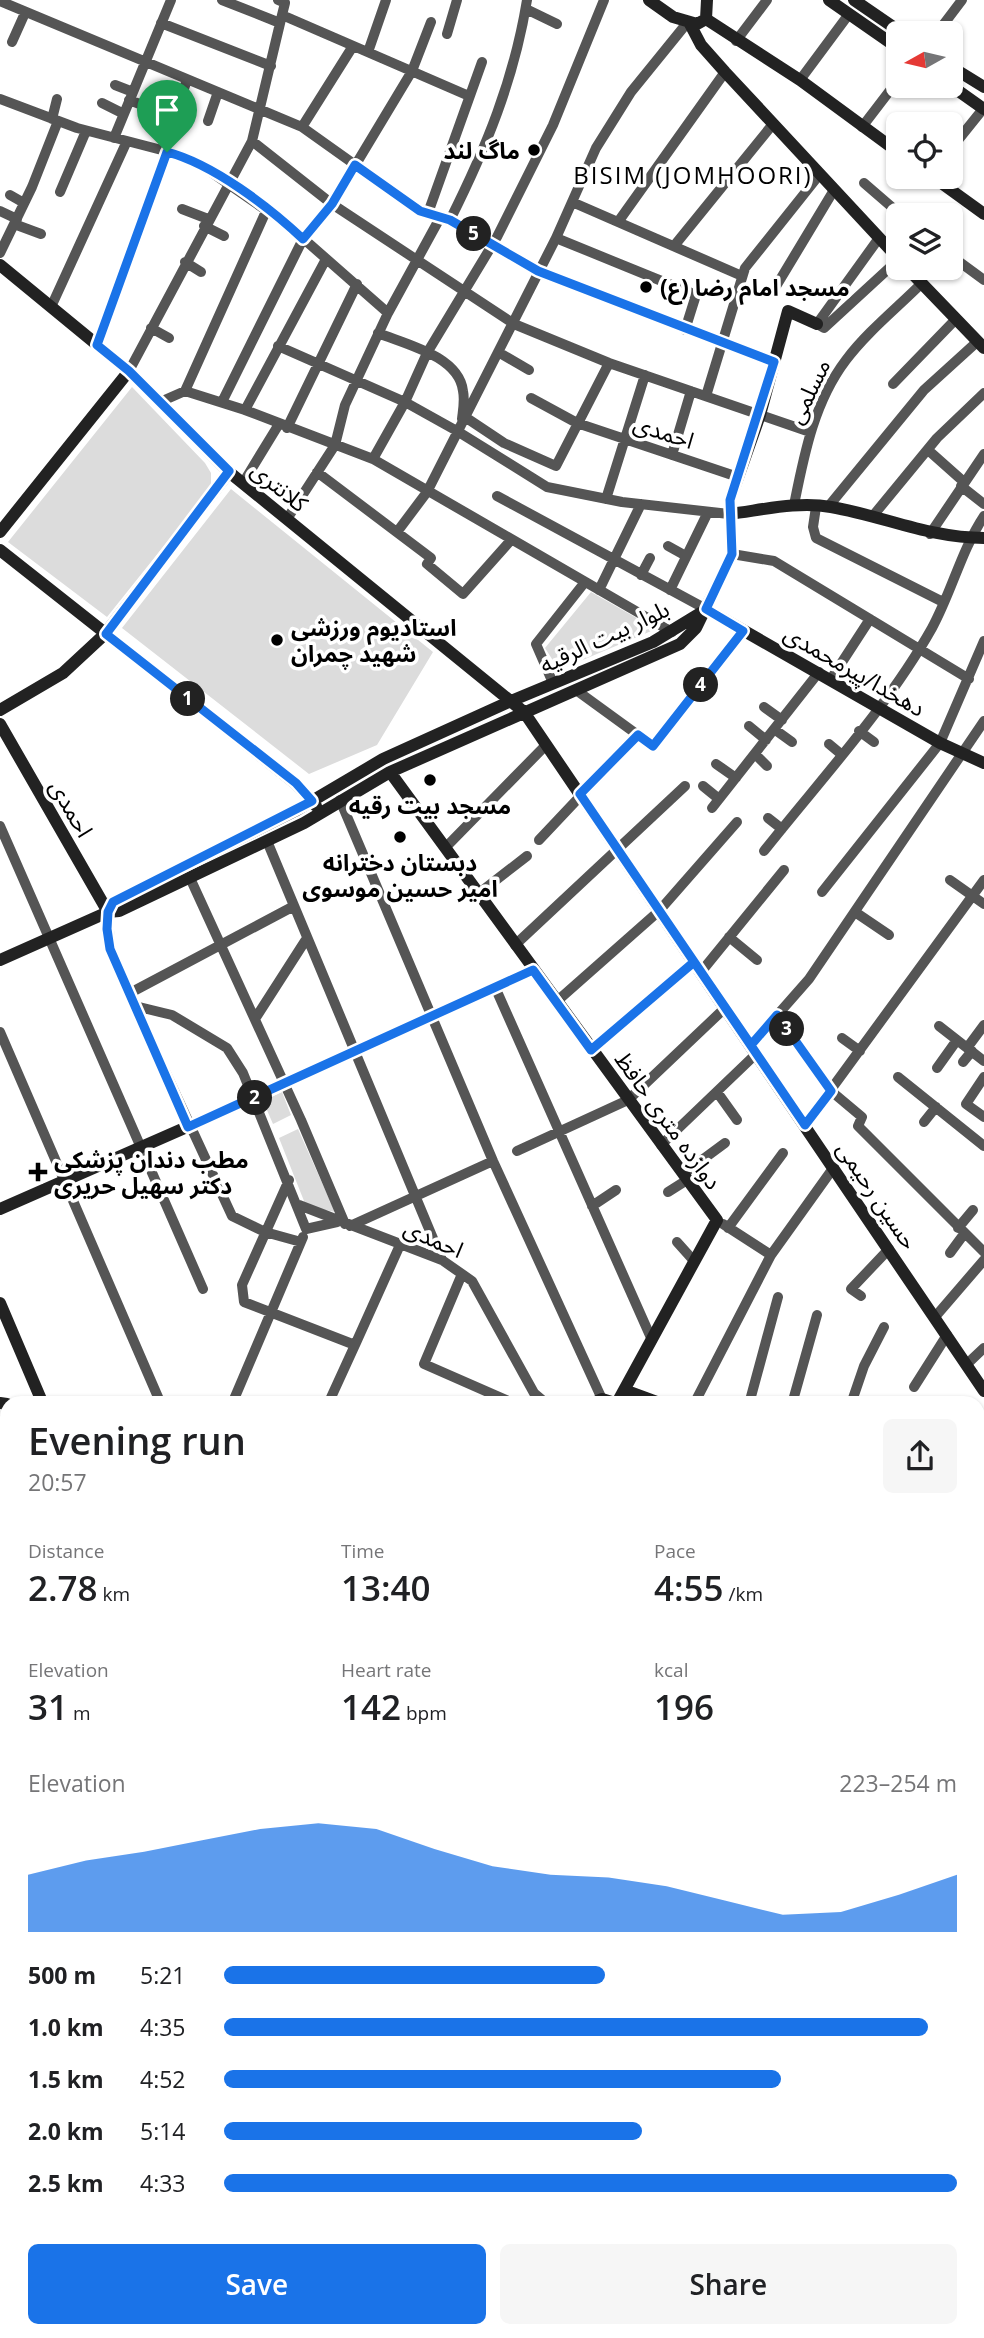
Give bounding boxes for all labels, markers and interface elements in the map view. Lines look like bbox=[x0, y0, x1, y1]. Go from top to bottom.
north arrow bbox=[886, 21, 962, 98]
map controls bbox=[886, 21, 963, 280]
pin bbox=[137, 80, 197, 152]
icon: arrive bbox=[148, 91, 186, 129]
button: locate bbox=[886, 112, 963, 189]
place label: ماگ لند bbox=[444, 134, 520, 166]
marker: ماگ لند bbox=[526, 142, 542, 158]
district label: BISIM (JOMHOORI) bbox=[573, 158, 813, 191]
button: layers bbox=[886, 203, 963, 280]
pin: 5 bbox=[456, 216, 491, 252]
text: 5 bbox=[468, 220, 479, 246]
place label: مسجد امام رضا (ع) bbox=[660, 271, 850, 306]
marker: مسجد امام رضا (ع) bbox=[638, 279, 654, 295]
street label: مسلمی bbox=[779, 353, 837, 429]
street label: احمدی bbox=[630, 406, 698, 456]
street label: کلانتری bbox=[245, 453, 316, 519]
street label: بلوار بیت الرقیه bbox=[534, 592, 674, 680]
place label: استادیوم ورزشی شهید چمران bbox=[291, 611, 456, 670]
street label: دهخدا/پیرمحمدی bbox=[778, 617, 932, 724]
marker: استادیوم ورزشی شهید چمران bbox=[269, 632, 285, 648]
pin: 4 bbox=[684, 668, 718, 702]
text: 4 bbox=[695, 671, 706, 697]
pin: 1 bbox=[170, 682, 206, 716]
text: 1 bbox=[182, 685, 193, 711]
marker: مسجد بیت رقیه bbox=[422, 772, 438, 788]
street label: احمدی bbox=[43, 773, 101, 843]
place label: مسجد بیت رقیه bbox=[349, 789, 511, 821]
marker: دبستان دخترانه امیر حسین موسوی bbox=[392, 829, 408, 845]
place label: دبستان دخترانه امیر حسین موسوی bbox=[302, 846, 498, 904]
pin: 3 bbox=[770, 1012, 804, 1046]
text: 3 bbox=[781, 1015, 792, 1041]
street label: دوازده متری حافظ bbox=[608, 1044, 730, 1196]
pin: 2 bbox=[238, 1080, 272, 1116]
text: 2 bbox=[249, 1084, 260, 1110]
street label: حسین رحیمی bbox=[830, 1135, 926, 1255]
place label: مطب دندان پزشکی دکتر سهیل حریری bbox=[54, 1143, 249, 1201]
marker: مطب دندان پزشکی دکتر سهیل حریری bbox=[28, 1162, 48, 1182]
street label: احمدی bbox=[399, 1211, 469, 1265]
text: Evening run bbox=[28, 1414, 246, 1466]
button: share bbox=[883, 1419, 957, 1493]
text: 20:57 bbox=[28, 1466, 87, 1498]
text: Distance bbox=[28, 1538, 104, 1564]
text: Time bbox=[341, 1538, 385, 1564]
text: Pace bbox=[654, 1538, 696, 1564]
text: 2.78 bbox=[28, 1564, 98, 1611]
text: 13:40 bbox=[341, 1564, 431, 1611]
text: 4:55 bbox=[654, 1564, 724, 1611]
text: km bbox=[98, 1581, 130, 1607]
text: /km bbox=[724, 1581, 763, 1607]
text: Elevation bbox=[28, 1657, 109, 1683]
text: Heart rate bbox=[341, 1657, 431, 1683]
text: kcal bbox=[654, 1657, 688, 1683]
text: 31 bbox=[28, 1683, 68, 1730]
text: 142 bbox=[341, 1683, 401, 1730]
text: 196 bbox=[654, 1683, 714, 1730]
text: m bbox=[68, 1700, 91, 1726]
text: bpm bbox=[401, 1700, 447, 1726]
text: Elevation bbox=[28, 1767, 126, 1799]
text: 223–254 m bbox=[839, 1767, 957, 1799]
text: 500 m bbox=[28, 1959, 96, 1991]
text: 5:21 bbox=[140, 1959, 186, 1991]
text: 1.0 km bbox=[28, 2011, 104, 2043]
text: 4:35 bbox=[140, 2011, 186, 2043]
text: 1.5 km bbox=[28, 2063, 104, 2095]
text: 4:52 bbox=[140, 2063, 186, 2095]
text: 2.0 km bbox=[28, 2115, 104, 2147]
text: 5:14 bbox=[140, 2115, 186, 2147]
text: 2.5 km bbox=[28, 2167, 104, 2199]
text: 4:33 bbox=[140, 2167, 186, 2199]
button: Save bbox=[28, 2244, 486, 2324]
button: Share bbox=[500, 2244, 957, 2324]

